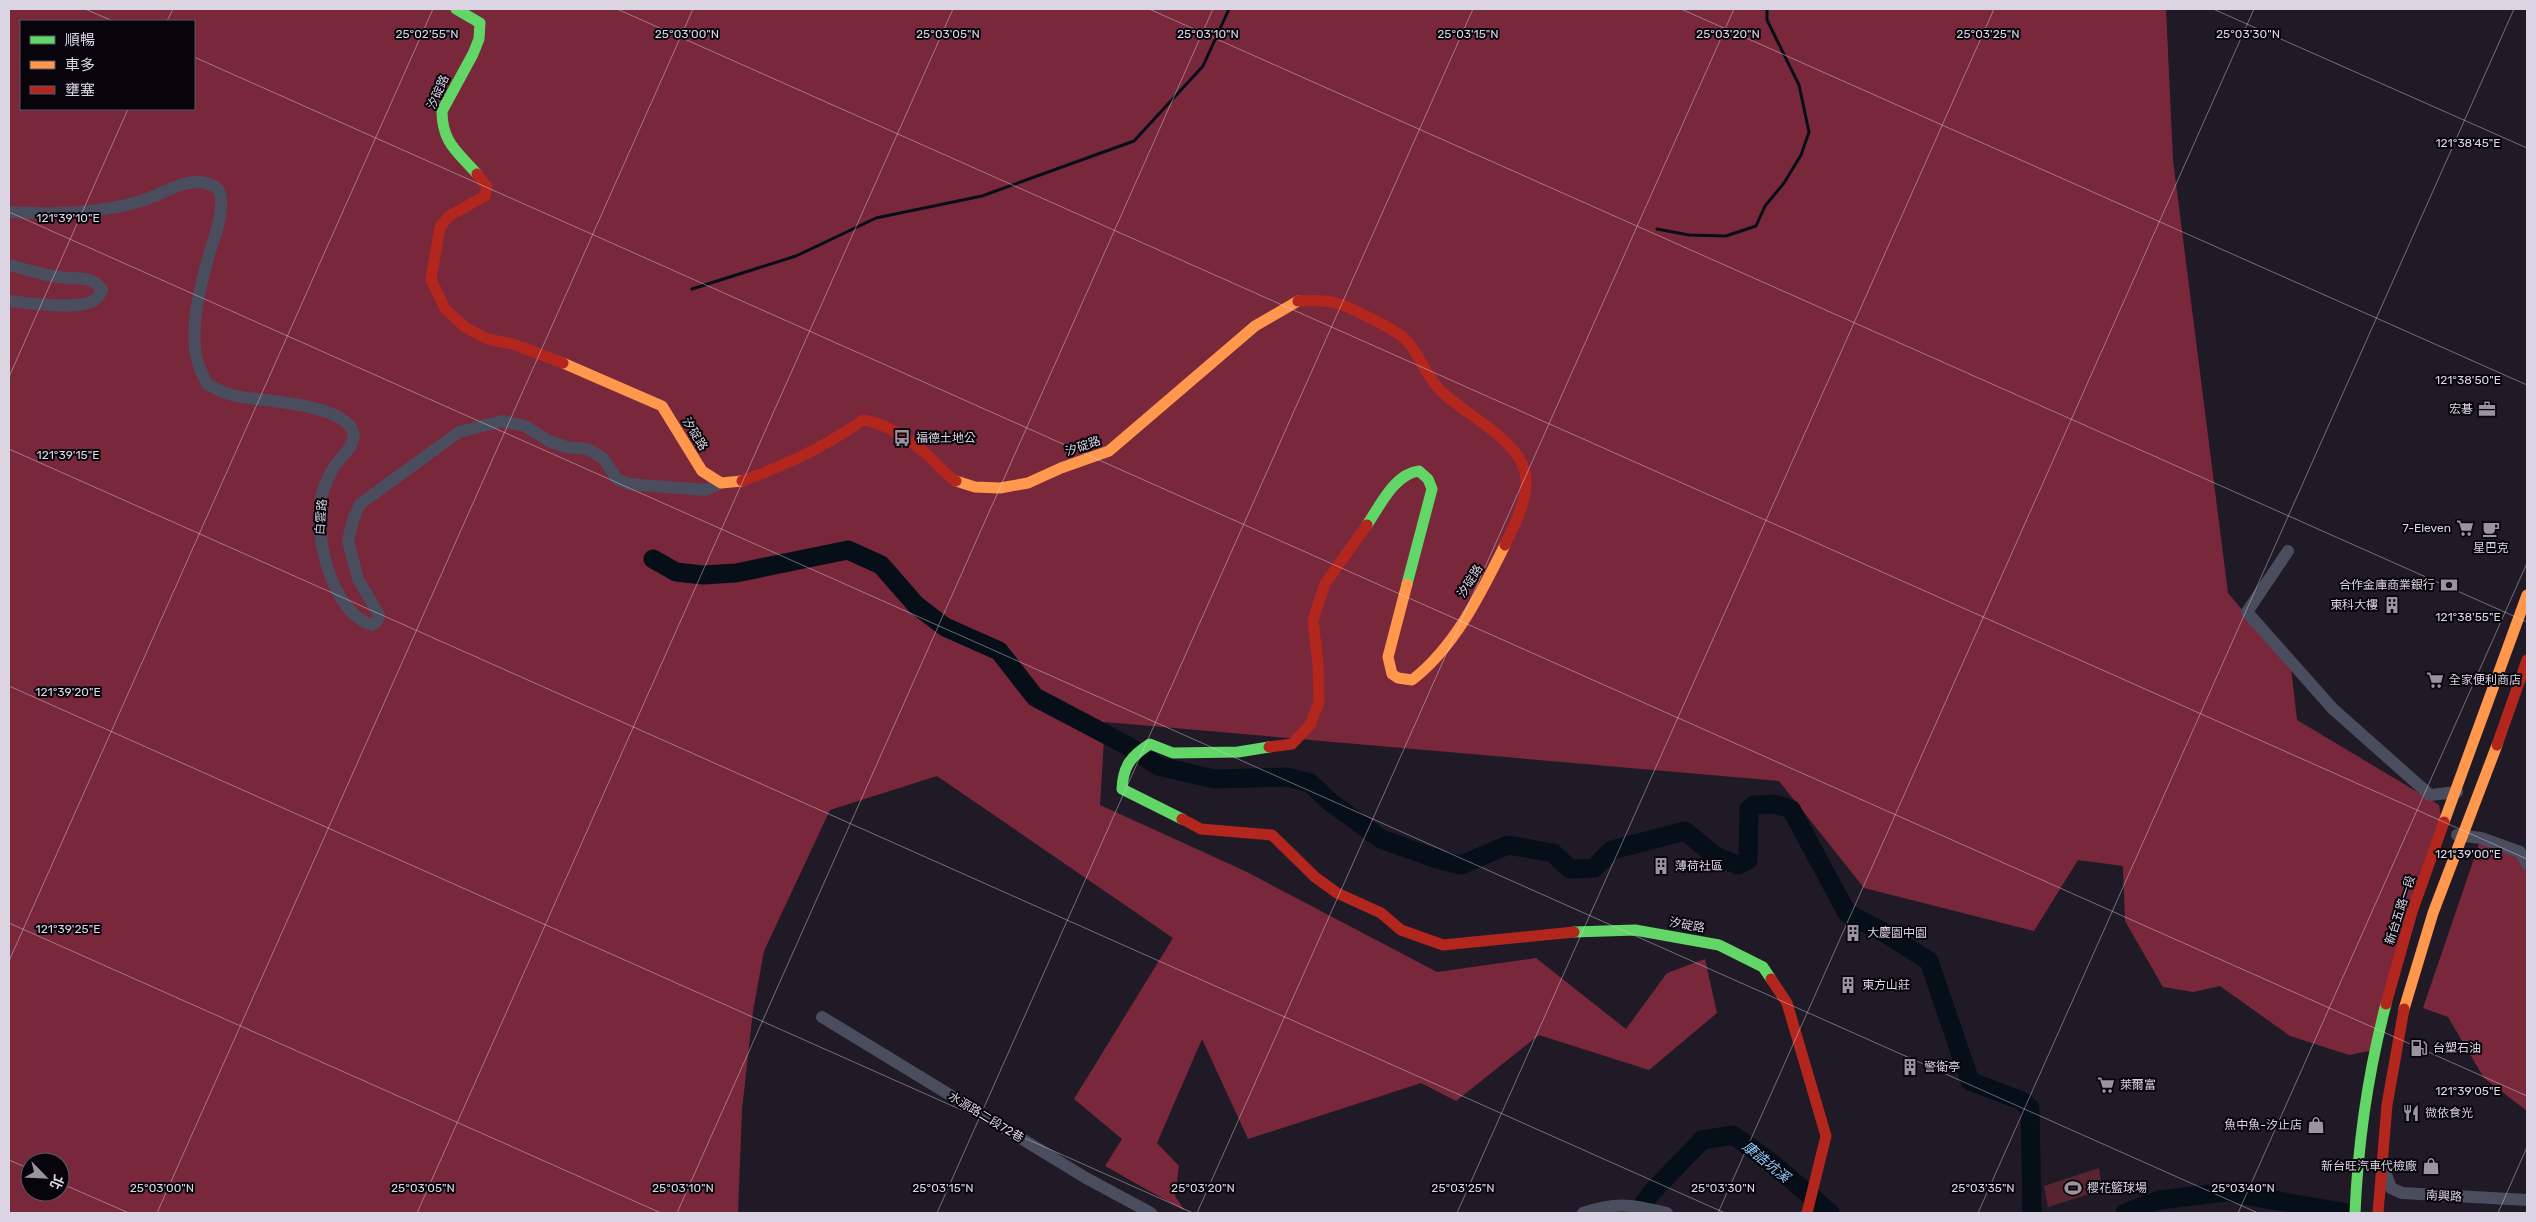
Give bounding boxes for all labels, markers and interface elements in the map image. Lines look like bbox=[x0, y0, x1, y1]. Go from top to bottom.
legend bbox=[20, 20, 195, 110]
text: 25°02'55"N bbox=[395, 27, 459, 41]
text: 25°03'00"N bbox=[655, 27, 719, 41]
text: 25°03'05"N bbox=[916, 27, 980, 41]
text: 25°03'10"N bbox=[1177, 27, 1239, 41]
text: 25°03'15"N bbox=[1437, 27, 1499, 41]
text: 25°03'20"N bbox=[1696, 27, 1760, 41]
text: 25°03'25"N bbox=[1956, 27, 2020, 41]
text: 25°03'30"N bbox=[2216, 27, 2280, 41]
text: 順暢 bbox=[65, 31, 95, 49]
text: 車多 bbox=[65, 56, 95, 74]
street label: 汐碇路 bbox=[424, 73, 452, 111]
text: 壅塞 bbox=[65, 81, 95, 99]
text: 121°38'45"E bbox=[2435, 136, 2501, 150]
text: 121°39'10"E bbox=[36, 211, 100, 225]
text: 121°38'50"E bbox=[2435, 373, 2501, 387]
office icon: 宏碁 bbox=[2477, 399, 2497, 419]
place label: 宏碁 bbox=[2449, 402, 2473, 416]
street label: 汐碇路 bbox=[680, 415, 710, 453]
bus stop icon: 福德土地公 bbox=[892, 428, 912, 448]
place label: 福德土地公 bbox=[916, 431, 976, 445]
street label: 汐碇路 bbox=[1064, 434, 1102, 458]
text: 121°39'15"E bbox=[37, 448, 99, 462]
street label: 白雲路 bbox=[313, 499, 329, 535]
supermarket icon: 7-Eleven bbox=[2455, 518, 2475, 538]
cafe icon: 星巴克 bbox=[2481, 519, 2501, 539]
place label: 7-Eleven bbox=[2402, 521, 2451, 535]
place label: 星巴克 bbox=[2473, 541, 2509, 555]
street label: 汐碇路 bbox=[1455, 562, 1485, 600]
bank icon: 合作金庫商業銀行 bbox=[2439, 575, 2459, 595]
place label: 合作金庫商業銀行 bbox=[2339, 578, 2435, 592]
building icon: 東科大樓 bbox=[2382, 595, 2402, 615]
place label: 東科大樓 bbox=[2330, 598, 2378, 612]
text: 121°38'55"E bbox=[2435, 610, 2501, 624]
supermarket icon: 全家便利商店 bbox=[2425, 670, 2445, 690]
place label: 全家便利商店 bbox=[2449, 673, 2521, 687]
text: 121°39'20"E bbox=[35, 685, 101, 699]
text: 121°39'00"E bbox=[2435, 847, 2501, 861]
building icon: 薄荷社區 bbox=[1651, 856, 1671, 876]
place label: 薄荷社區 bbox=[1675, 859, 1723, 873]
street label: 新台五路一段 bbox=[2382, 874, 2418, 946]
street label: 汐碇路 bbox=[1668, 915, 1706, 935]
text: 121°39'25"E bbox=[36, 922, 100, 936]
building icon: 大慶園中園 bbox=[1843, 923, 1863, 943]
place label: 大慶園中園 bbox=[1867, 926, 1927, 940]
building icon: 東方山莊 bbox=[1838, 975, 1858, 995]
place label: 東方山莊 bbox=[1862, 978, 1910, 992]
fuel station icon: 台塑石油 bbox=[2409, 1038, 2429, 1058]
place label: 台塑石油 bbox=[2433, 1041, 2481, 1055]
building icon: 警衛亭 bbox=[1900, 1057, 1920, 1077]
place label: 警衛亭 bbox=[1924, 1060, 1960, 1074]
supermarket icon: 萊爾富 bbox=[2096, 1075, 2116, 1095]
place label: 萊爾富 bbox=[2120, 1078, 2156, 1092]
text: 121°39'05"E bbox=[2435, 1084, 2501, 1098]
street label: 水源路二段72巷 bbox=[946, 1089, 1026, 1145]
restaurant icon: 微依食光 bbox=[2401, 1103, 2421, 1123]
place label: 微依食光 bbox=[2425, 1106, 2473, 1120]
shop icon: 魚中魚-汐止店 bbox=[2306, 1115, 2326, 1135]
place label: 魚中魚-汐止店 bbox=[2224, 1118, 2302, 1132]
water label: 康誥坑溪 bbox=[1739, 1138, 1795, 1187]
north arrow bbox=[20, 1152, 70, 1202]
shop icon: 新台旺汽車代檢廠 bbox=[2421, 1156, 2441, 1176]
place label: 新台旺汽車代檢廠 bbox=[2321, 1159, 2417, 1173]
text: 北 bbox=[46, 1172, 67, 1192]
sports icon: 櫻花籃球場 bbox=[2063, 1178, 2083, 1198]
text: 25°03'00"N bbox=[130, 1181, 194, 1195]
text: 25°03'05"N bbox=[391, 1181, 455, 1195]
text: 25°03'10"N bbox=[652, 1181, 714, 1195]
text: 25°03'15"N bbox=[912, 1181, 974, 1195]
text: 25°03'20"N bbox=[1171, 1181, 1235, 1195]
text: 25°03'25"N bbox=[1431, 1181, 1495, 1195]
text: 25°03'30"N bbox=[1691, 1181, 1755, 1195]
text: 25°03'35"N bbox=[1951, 1181, 2015, 1195]
place label: 櫻花籃球場 bbox=[2087, 1181, 2147, 1195]
text: 25°03'40"N bbox=[2211, 1181, 2275, 1195]
street label: 南興路 bbox=[2426, 1188, 2462, 1204]

